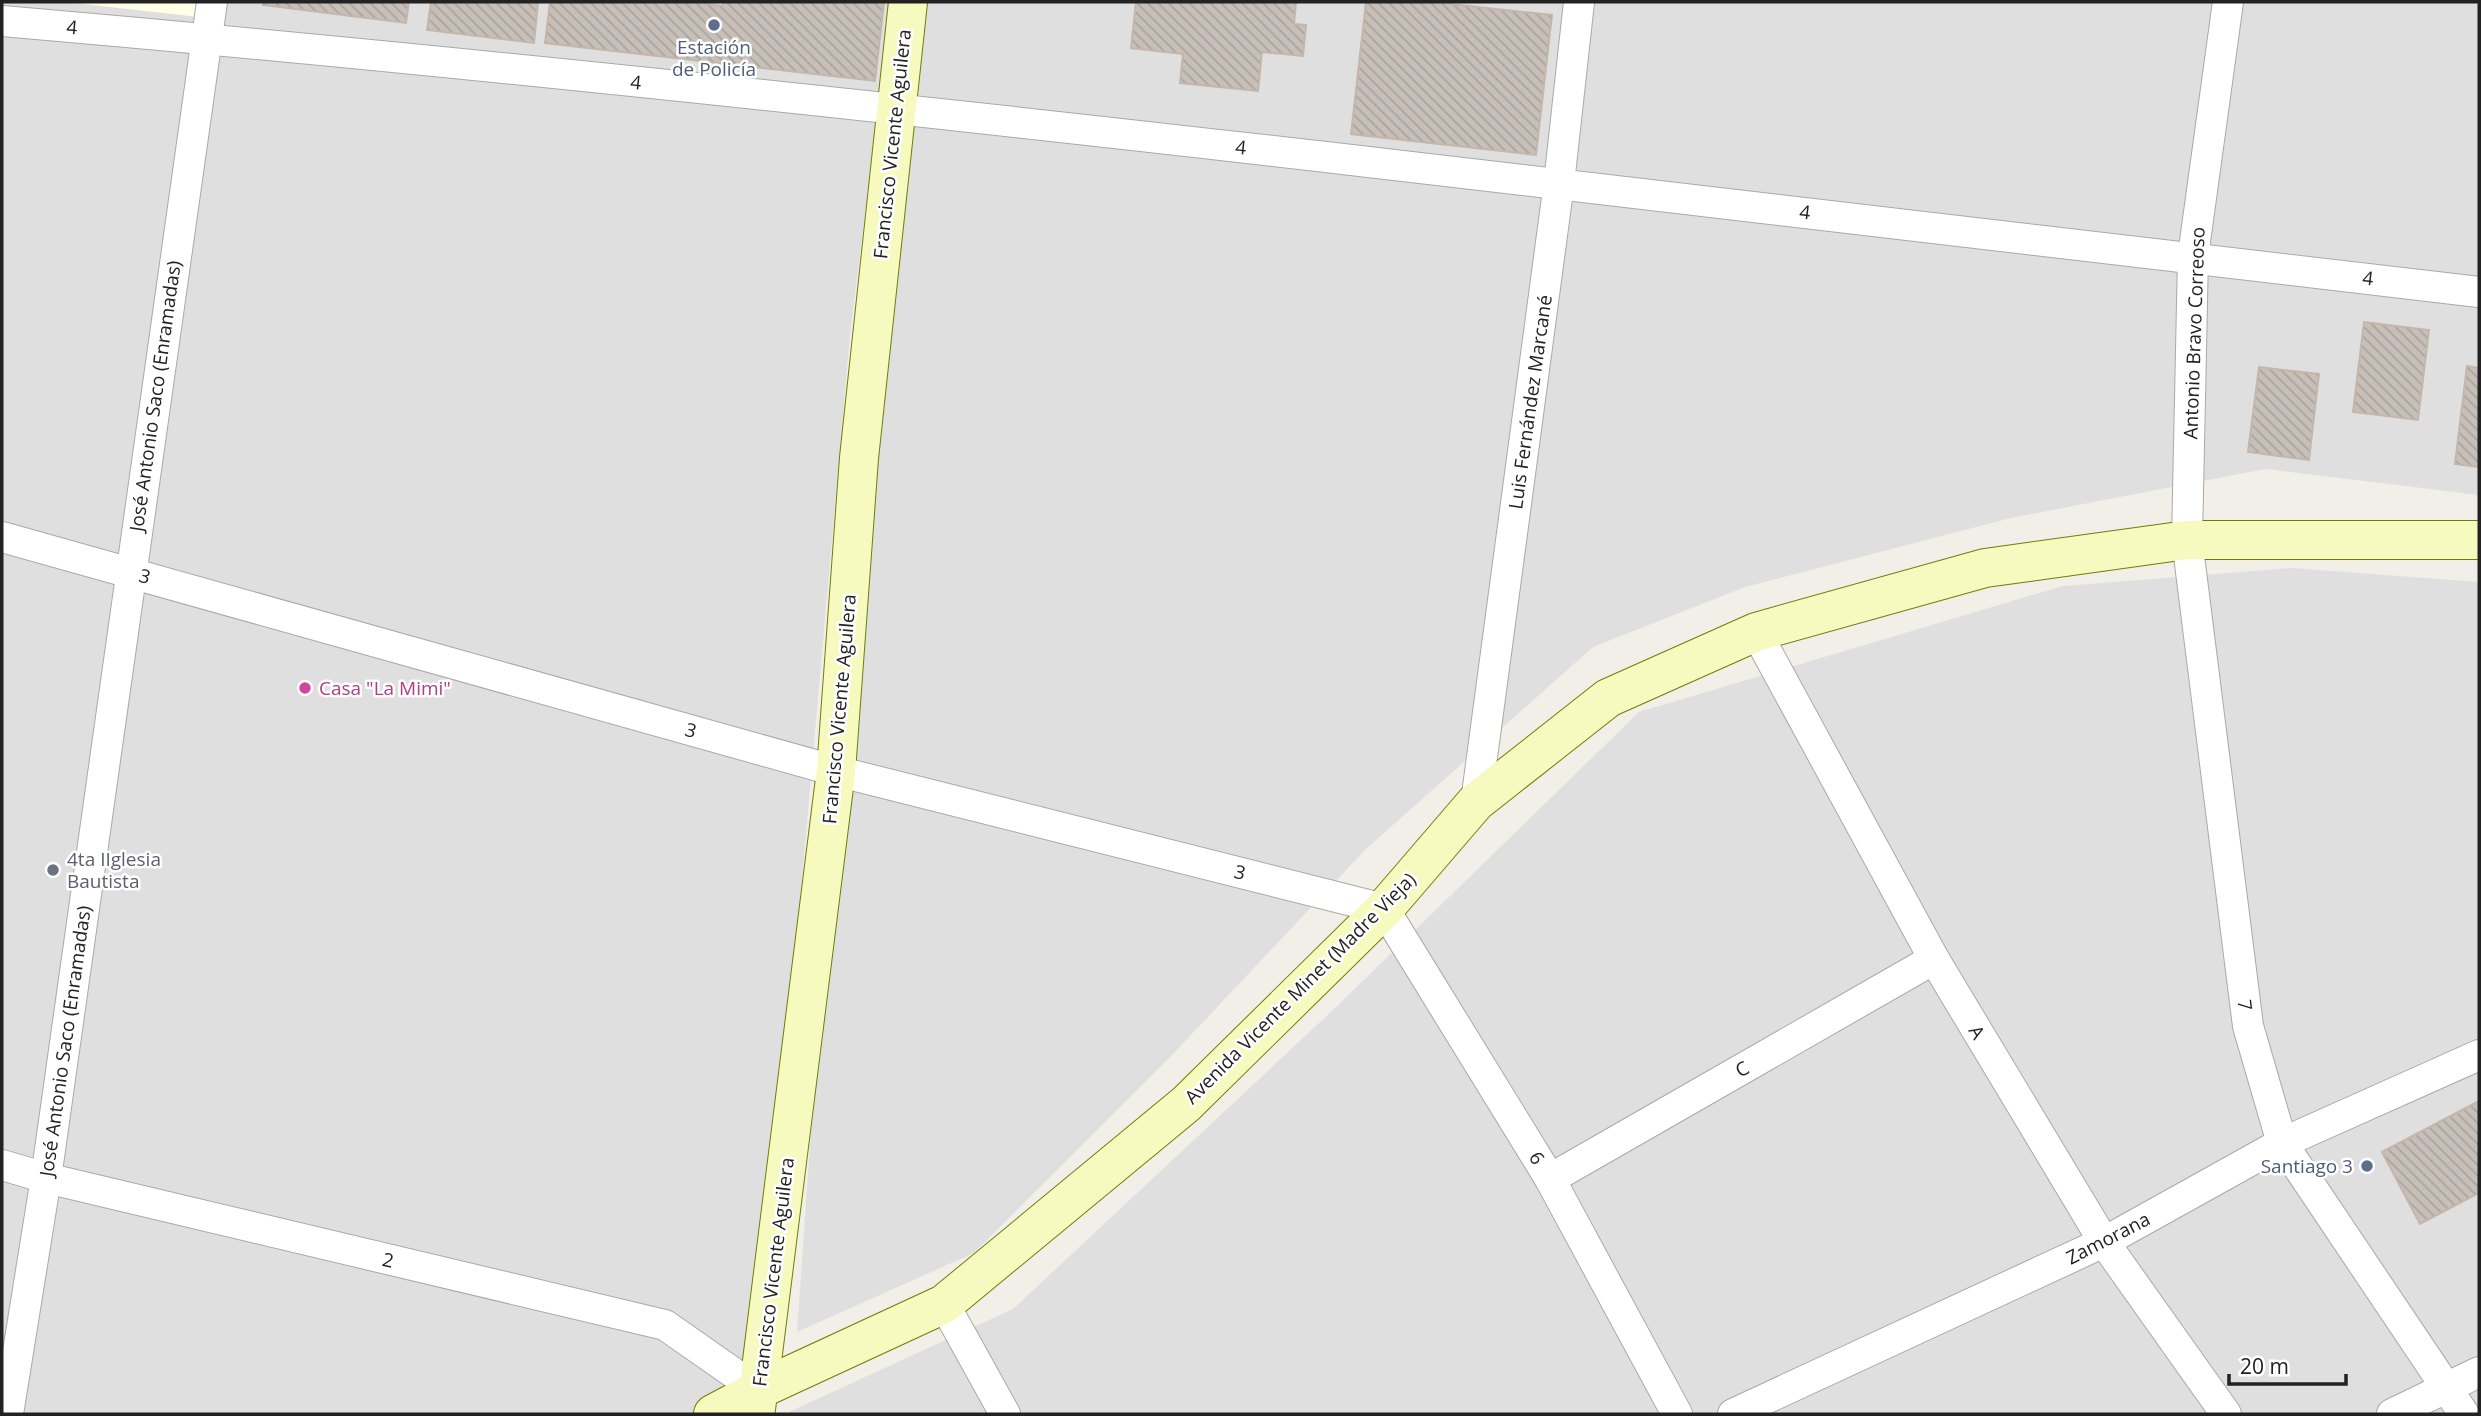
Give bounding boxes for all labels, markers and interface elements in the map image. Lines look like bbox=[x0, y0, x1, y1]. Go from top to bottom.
street label: 4 bbox=[65, 14, 79, 40]
marker: Estación de Policía bbox=[706, 17, 722, 33]
street label: Francisco Vicente Aguilera bbox=[867, 28, 917, 260]
place label: Estación de Policía bbox=[672, 34, 756, 82]
street label: 4 bbox=[629, 69, 643, 96]
street label: 4 bbox=[1234, 134, 1248, 161]
street label: 4 bbox=[1798, 198, 1812, 226]
street label: Antonio Bravo Correoso bbox=[2177, 226, 2211, 440]
street label: José Antonio Saco (Enramadas) bbox=[123, 259, 187, 535]
street label: 4 bbox=[2361, 264, 2375, 292]
street label: Luis Fernández Marcané bbox=[1502, 293, 1558, 511]
street label: 3 bbox=[136, 562, 154, 590]
street label: Francisco Vicente Aguilera bbox=[816, 593, 862, 825]
place label: Casa "La Mimi" bbox=[319, 675, 451, 701]
marker: Casa "La Mimi" bbox=[297, 680, 313, 696]
street label: 3 bbox=[682, 716, 700, 744]
place label: 4ta IIglesia Bautista bbox=[67, 846, 161, 894]
street label: 3 bbox=[1232, 858, 1248, 886]
marker: 4ta IIglesia Bautista bbox=[45, 862, 61, 878]
street label: Avenida Vicente Minet (Madre Vieja) bbox=[1179, 867, 1421, 1109]
street label: José Antonio Saco (Enramadas) bbox=[33, 904, 97, 1180]
street label: 7 bbox=[2231, 998, 2259, 1012]
street label: A bbox=[1963, 1020, 1991, 1044]
street label: C bbox=[1730, 1055, 1754, 1083]
street label: 6 bbox=[1523, 1146, 1551, 1170]
place label: Santiago 3 bbox=[2261, 1153, 2353, 1179]
street label: Francisco Vicente Aguilera bbox=[746, 1156, 800, 1388]
marker: Santiago 3 bbox=[2359, 1158, 2375, 1174]
street label: Zamorana bbox=[2062, 1206, 2154, 1270]
street label: 2 bbox=[380, 1246, 396, 1274]
scale bar bbox=[2229, 1342, 2346, 1386]
text: 20 m bbox=[2240, 1352, 2289, 1380]

